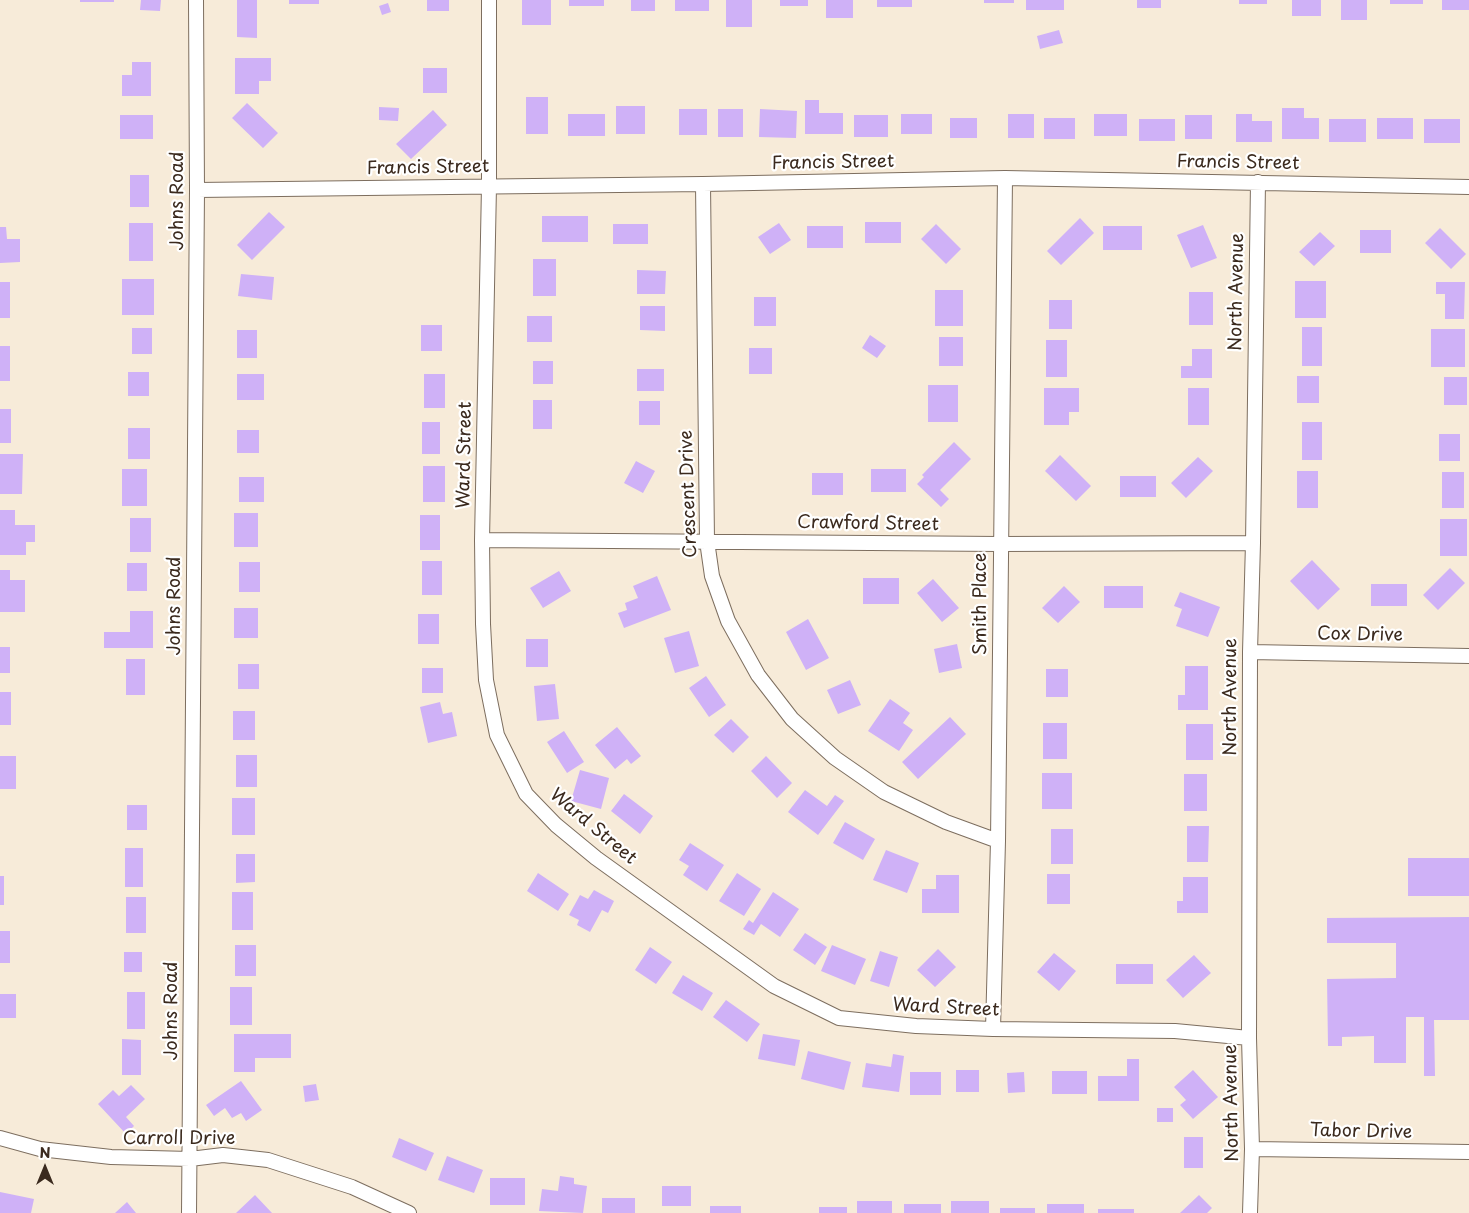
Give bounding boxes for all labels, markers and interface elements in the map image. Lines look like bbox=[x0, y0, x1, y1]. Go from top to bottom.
street label: Johns Road bbox=[167, 151, 189, 251]
street label: Francis Street bbox=[771, 151, 895, 175]
street label: Francis Street bbox=[1176, 151, 1300, 175]
street label: Francis Street bbox=[366, 156, 490, 180]
street label: North Avenue bbox=[1225, 233, 1249, 351]
street label: Ward Street bbox=[453, 401, 477, 509]
street label: Crescent Drive bbox=[676, 430, 702, 558]
street label: Crawford Street bbox=[797, 512, 939, 536]
street label: Smith Place bbox=[970, 553, 992, 655]
street label: Johns Road bbox=[164, 556, 186, 656]
street label: Cox Drive bbox=[1317, 623, 1403, 647]
street label: North Avenue bbox=[1220, 638, 1242, 756]
street label: Ward Street bbox=[545, 784, 641, 870]
street label: Johns Road bbox=[161, 961, 183, 1061]
street label: Ward Street bbox=[892, 994, 1000, 1022]
street label: North Avenue bbox=[1220, 1044, 1244, 1162]
street label: Tabor Drive bbox=[1310, 1120, 1412, 1144]
street label: Carroll Drive bbox=[123, 1128, 235, 1150]
text: N bbox=[39, 1142, 51, 1163]
north arrow bbox=[20, 1143, 70, 1193]

